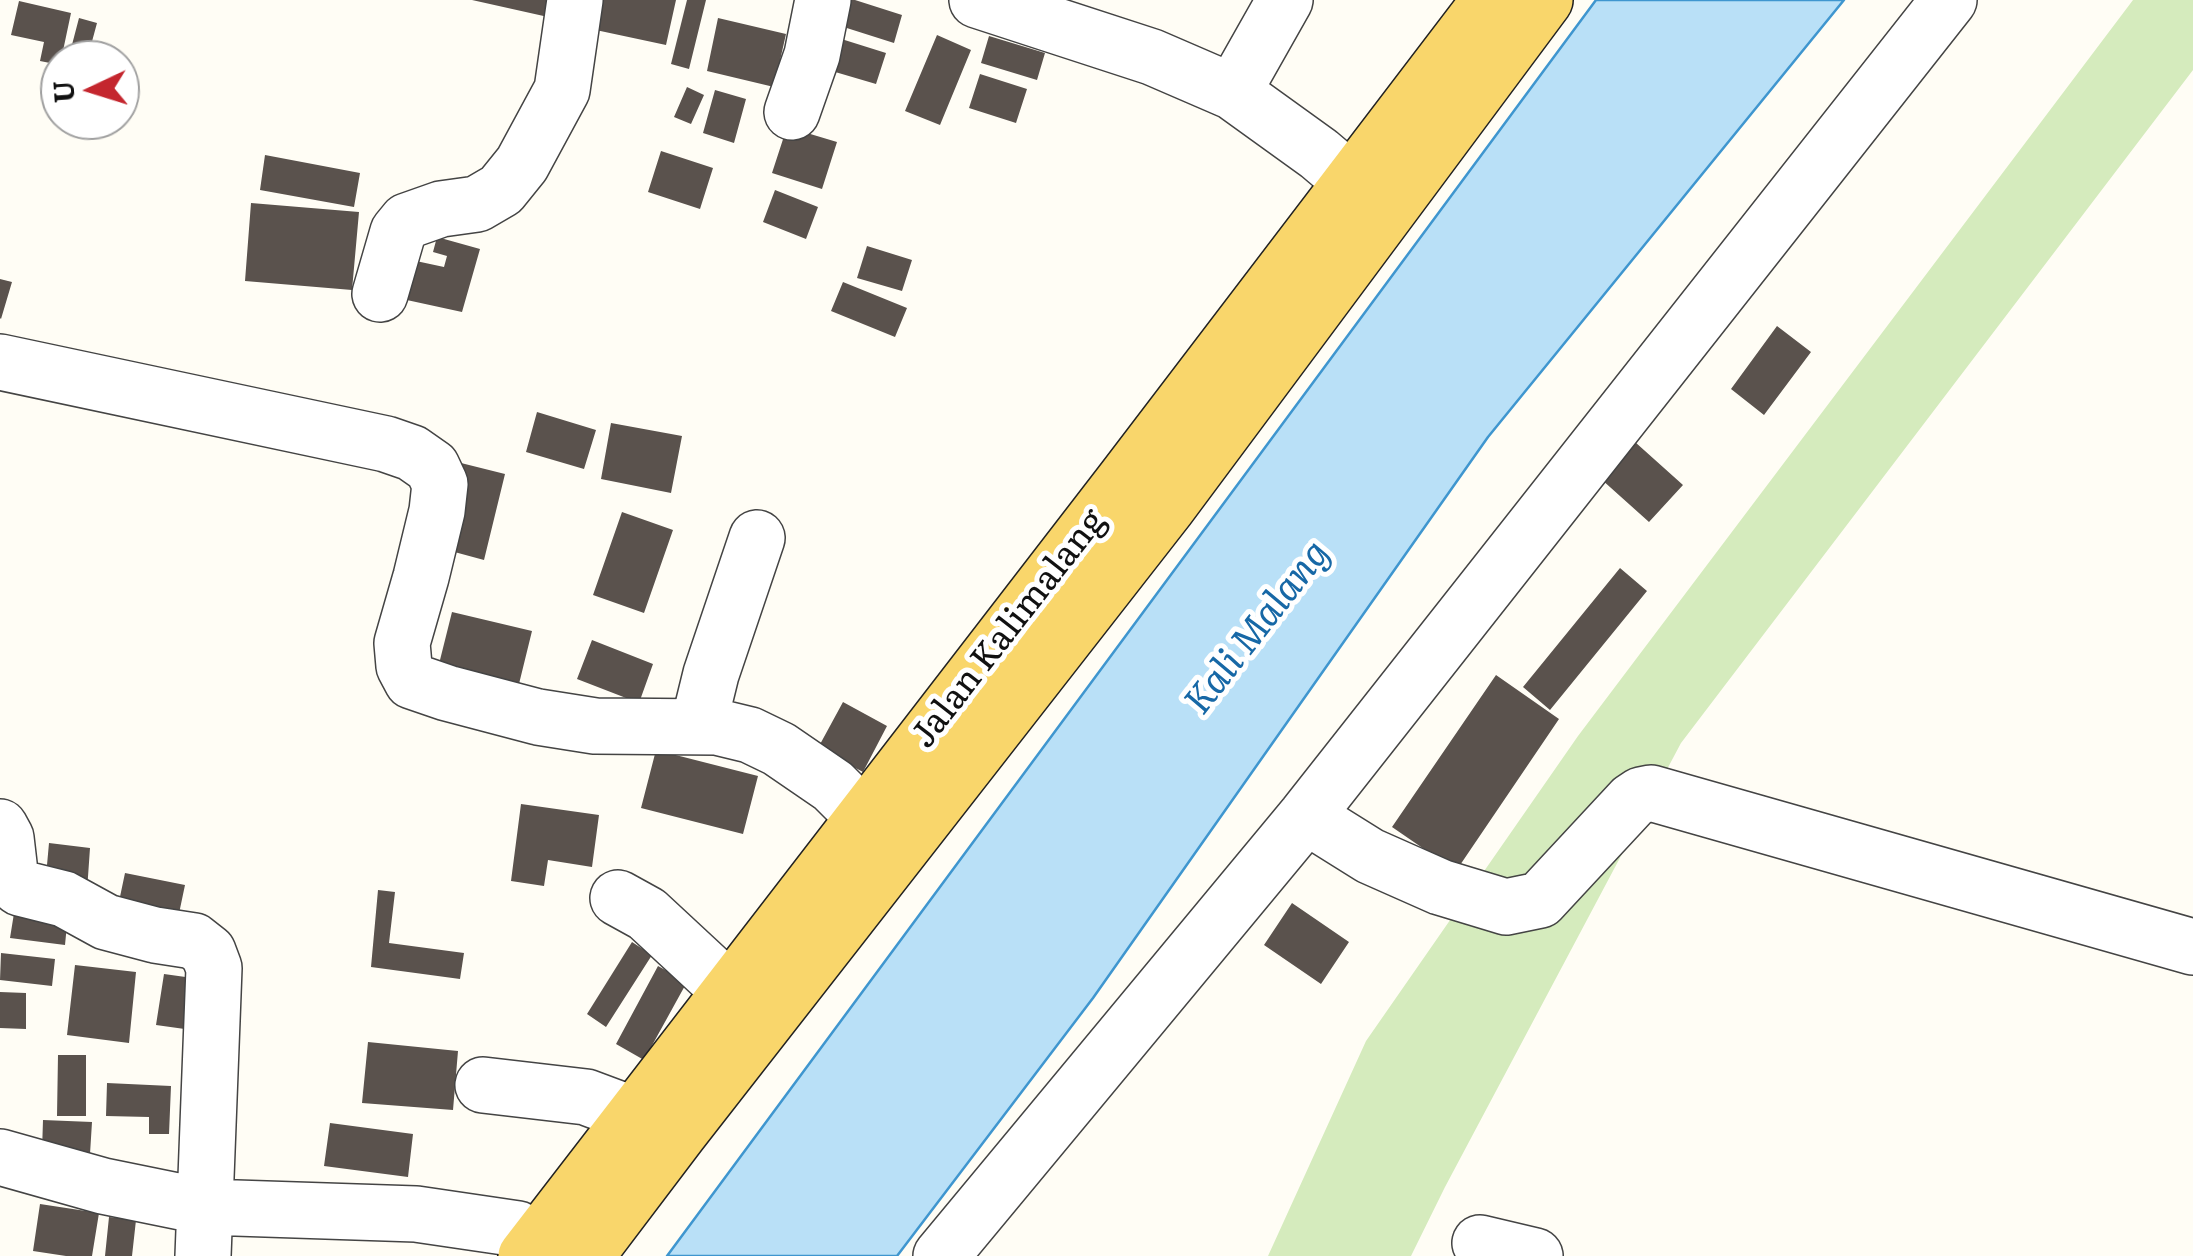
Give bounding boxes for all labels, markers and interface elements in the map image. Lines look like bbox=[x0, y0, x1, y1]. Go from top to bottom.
north arrow bbox=[40, 40, 140, 140]
text: U bbox=[40, 80, 84, 104]
street label: Jalan Kalimalang bbox=[903, 501, 1115, 757]
water label: Kali Malang bbox=[1176, 532, 1340, 724]

